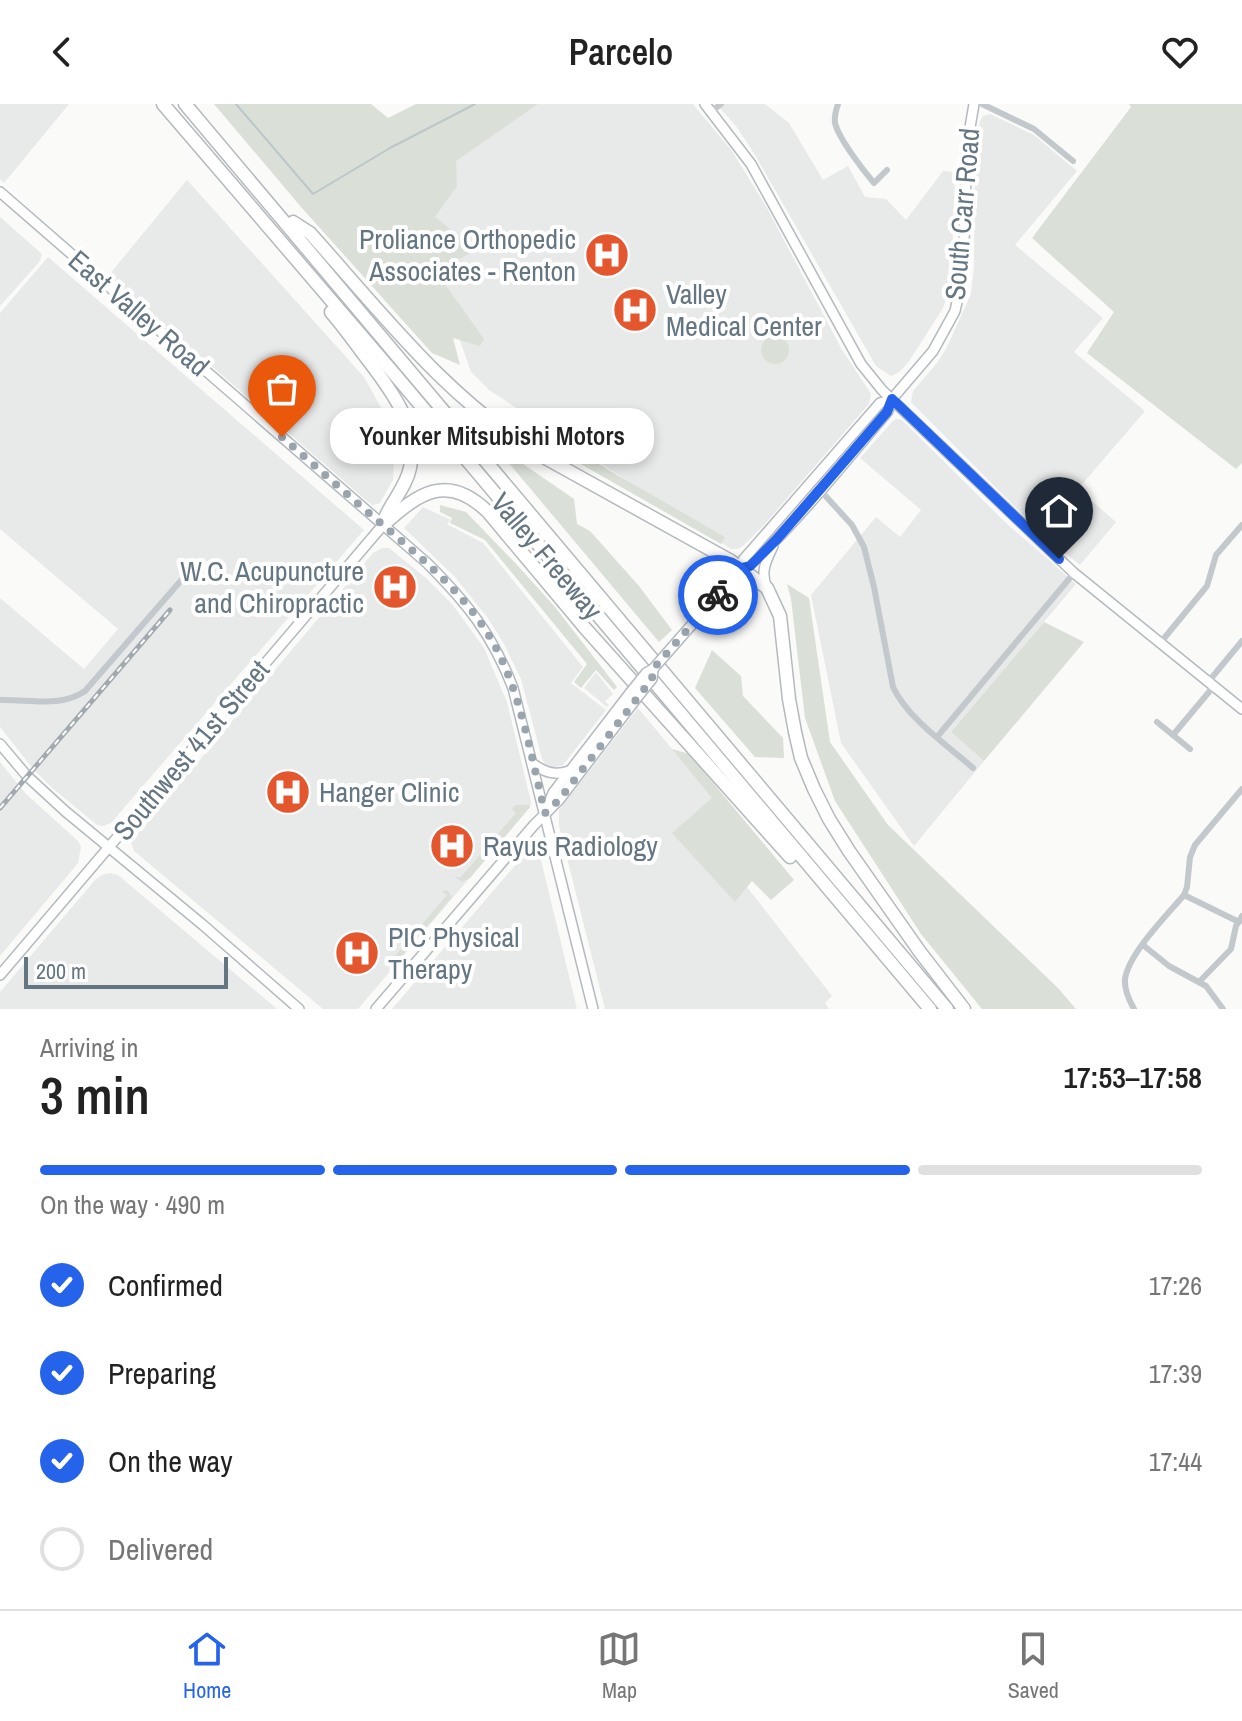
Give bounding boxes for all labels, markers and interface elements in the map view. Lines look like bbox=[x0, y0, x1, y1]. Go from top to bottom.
text: Parcelo bbox=[569, 28, 673, 76]
icon: back bbox=[40, 30, 84, 74]
icon: heart bbox=[1158, 30, 1202, 74]
street label: South Carr Road bbox=[936, 127, 988, 301]
place label: Proliance Orthopedic Associates - Renton bbox=[359, 220, 576, 290]
hospital icon: Proliance Orthopedic Associates - Renton bbox=[583, 231, 631, 279]
street label: East Valley Road bbox=[61, 241, 217, 385]
place label: Valley Medical Center bbox=[666, 275, 822, 345]
hospital icon: Valley Medical Center bbox=[611, 286, 659, 334]
pin bbox=[248, 355, 316, 437]
icon: bag bbox=[260, 367, 304, 411]
callout: Younker Mitsubishi Motors bbox=[330, 409, 654, 465]
text: Younker Mitsubishi Motors bbox=[359, 418, 625, 453]
pin bbox=[1025, 477, 1093, 559]
street label: Valley Freeway bbox=[483, 484, 612, 628]
icon: home bbox=[1037, 489, 1081, 533]
place label: W.C. Acupuncture and Chiropractic bbox=[180, 552, 364, 622]
courier bbox=[678, 555, 758, 635]
hospital icon: W.C. Acupuncture and Chiropractic bbox=[371, 563, 419, 611]
icon: bike bbox=[696, 573, 740, 617]
street label: Southwest 41st Street bbox=[104, 652, 278, 848]
hospital icon: Hanger Clinic bbox=[264, 768, 312, 816]
place label: Hanger Clinic bbox=[319, 773, 459, 811]
hospital icon: Rayus Radiology bbox=[428, 822, 476, 870]
place label: Rayus Radiology bbox=[483, 827, 658, 865]
place label: PIC Physical Therapy bbox=[388, 918, 519, 988]
hospital icon: PIC Physical Therapy bbox=[333, 929, 381, 977]
scale bar bbox=[24, 953, 228, 989]
text: 200 m bbox=[36, 956, 86, 986]
text: Arriving in bbox=[40, 1030, 138, 1065]
text: 17:53–17:58 bbox=[1063, 1057, 1202, 1097]
text: 3 min bbox=[40, 1060, 150, 1130]
text: On the way · 490 m bbox=[40, 1187, 225, 1222]
icon: check bbox=[40, 1263, 84, 1307]
text: Confirmed bbox=[108, 1265, 223, 1305]
text: 17:26 bbox=[1149, 1268, 1202, 1303]
icon: check bbox=[40, 1351, 84, 1395]
text: Preparing bbox=[108, 1353, 216, 1393]
text: 17:39 bbox=[1149, 1356, 1202, 1391]
icon: check bbox=[40, 1439, 84, 1483]
text: On the way bbox=[108, 1441, 232, 1481]
text: 17:44 bbox=[1149, 1444, 1202, 1479]
text: Delivered bbox=[108, 1529, 213, 1569]
tab: Home bbox=[183, 1627, 231, 1705]
tab: Map bbox=[597, 1627, 641, 1705]
tab: Saved bbox=[1008, 1627, 1059, 1705]

